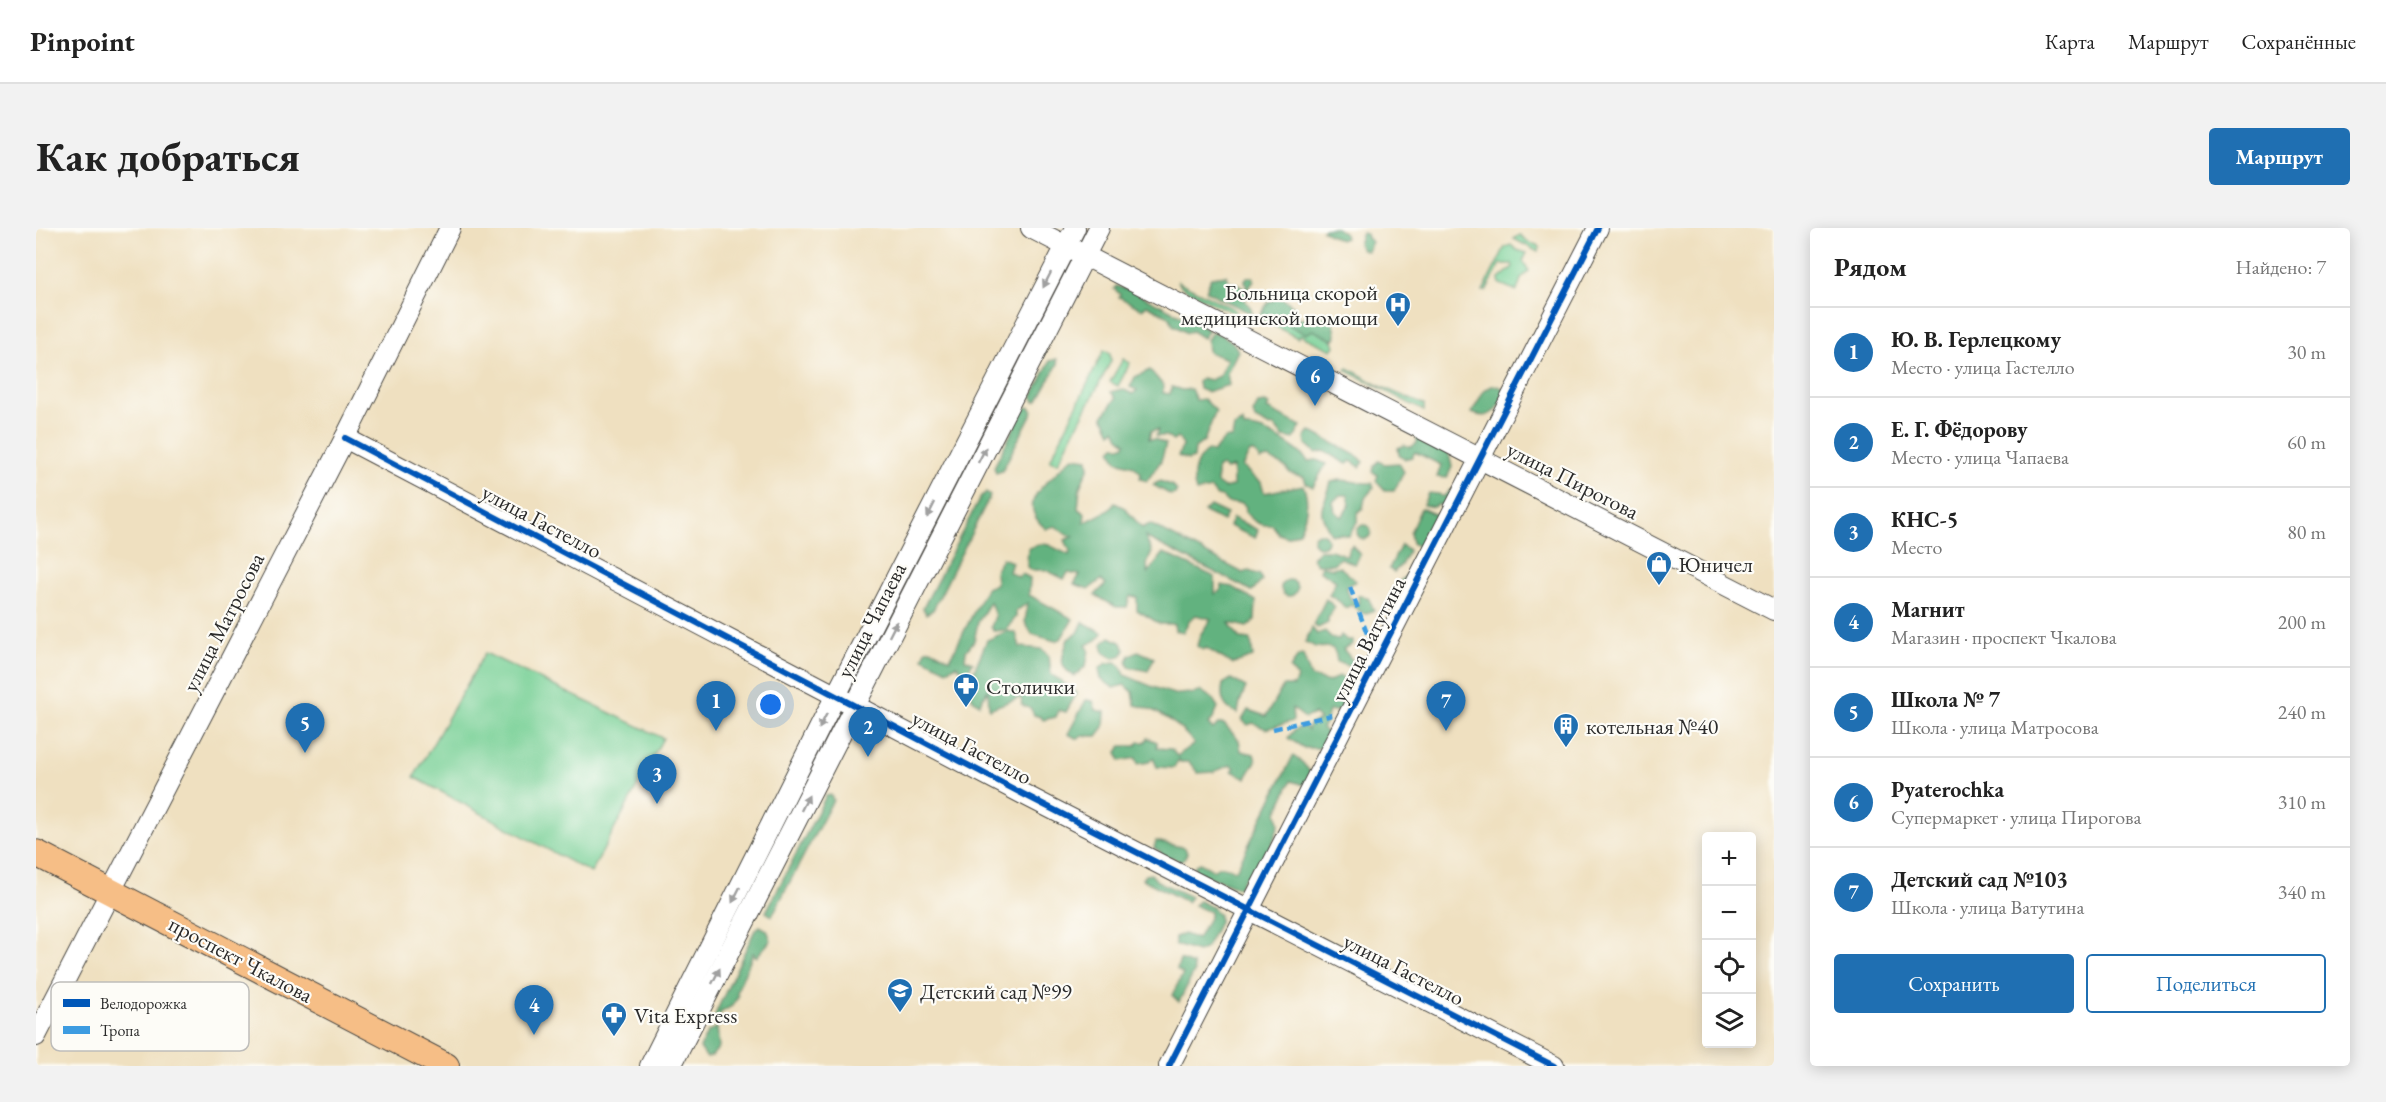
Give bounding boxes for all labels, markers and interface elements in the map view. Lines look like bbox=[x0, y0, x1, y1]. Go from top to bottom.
text: Pinpoint bbox=[30, 23, 135, 59]
text: Карта bbox=[2045, 28, 2095, 55]
text: Маршрут bbox=[2128, 28, 2209, 55]
text: Сохранённые bbox=[2242, 28, 2356, 55]
button: Маршрут bbox=[2209, 128, 2350, 185]
text: Как добраться bbox=[36, 129, 300, 184]
text: Рядом bbox=[1834, 250, 1907, 284]
text: Найдено: 7 bbox=[2235, 254, 2326, 280]
one-way arrow bbox=[1043, 271, 1052, 288]
place label: Больница скорой медицинской помощи bbox=[1181, 278, 1378, 332]
hospital icon: Больница скорой медицинской помощи bbox=[1383, 290, 1413, 328]
text: Ю. В. Герлецкому bbox=[1891, 325, 2061, 354]
text: 1 bbox=[1848, 339, 1859, 365]
text: 30 m bbox=[2287, 339, 2326, 365]
text: Место · улица Гастелло bbox=[1891, 354, 2075, 380]
pin: 6 bbox=[1296, 356, 1334, 406]
text: Е. Г. Фёдорову bbox=[1891, 415, 2028, 444]
text: 2 bbox=[1848, 429, 1859, 455]
text: 60 m bbox=[2287, 429, 2326, 455]
street label: улица Пирогова bbox=[1502, 435, 1644, 526]
text: Место · улица Чапаева bbox=[1891, 444, 2069, 470]
one-way arrow bbox=[977, 447, 987, 464]
street label: улица Гастелло bbox=[477, 478, 607, 565]
one-way arrow bbox=[926, 501, 935, 518]
text: КНС-5 bbox=[1891, 505, 1958, 534]
text: 3 bbox=[1848, 519, 1859, 545]
text: 80 m bbox=[2287, 519, 2326, 545]
text: Место bbox=[1891, 534, 1942, 560]
street label: улица Матросова bbox=[176, 547, 271, 697]
shop icon: Юничел bbox=[1644, 549, 1674, 587]
place label: Юничел bbox=[1678, 550, 1753, 579]
street label: улица Чапаева bbox=[830, 557, 913, 683]
street label: улица Ватутина bbox=[1324, 571, 1413, 707]
text: Магнит bbox=[1891, 595, 1965, 624]
text: 4 bbox=[1848, 609, 1859, 635]
text: 200 m bbox=[2278, 609, 2326, 635]
one-way arrow bbox=[888, 620, 898, 638]
text: Магазин · проспект Чкалова bbox=[1891, 624, 2117, 650]
pharmacy icon: Столички bbox=[951, 671, 981, 709]
place label: Столички bbox=[986, 672, 1076, 701]
pin: 1 bbox=[696, 682, 736, 731]
pin: 7 bbox=[1426, 682, 1466, 731]
text: Школа № 7 bbox=[1891, 685, 2000, 714]
your location bbox=[756, 690, 785, 719]
text: 5 bbox=[1848, 699, 1859, 725]
text: 240 m bbox=[2278, 699, 2326, 725]
pin: 5 bbox=[286, 704, 324, 753]
street label: улица Гастелло bbox=[907, 704, 1037, 791]
pin: 2 bbox=[848, 708, 888, 757]
building icon: котельная №40 bbox=[1551, 711, 1581, 749]
one-way arrow bbox=[818, 712, 828, 729]
place label: котельная №40 bbox=[1586, 712, 1719, 741]
text: Школа · улица Матросова bbox=[1891, 714, 2099, 740]
pin: 3 bbox=[638, 754, 676, 804]
text: Pyaterochka bbox=[1891, 775, 2004, 804]
text: 6 bbox=[1848, 789, 1859, 815]
text: 310 m bbox=[2278, 789, 2326, 815]
one-way arrow bbox=[800, 794, 810, 811]
text: Супермаркет · улица Пирогова bbox=[1891, 804, 2142, 830]
map controls bbox=[1702, 832, 1756, 1048]
button: + bbox=[1702, 832, 1756, 886]
text: Детский сад №103 bbox=[1891, 865, 2068, 894]
text: 7 bbox=[1848, 879, 1859, 905]
text: 340 m bbox=[2278, 879, 2326, 905]
button: − bbox=[1702, 886, 1756, 940]
one-way arrow bbox=[731, 887, 740, 904]
text: Школа · улица Ватутина bbox=[1891, 894, 2084, 920]
street label: проспект Чкалова bbox=[164, 909, 318, 1010]
street label: улица Гастелло bbox=[1338, 927, 1469, 1012]
button: locate bbox=[1702, 940, 1756, 994]
button: Сохранить bbox=[1834, 954, 2074, 1013]
button: Поделиться bbox=[2086, 954, 2326, 1013]
one-way arrow bbox=[711, 968, 721, 985]
school or university icon: Детский сад №99 bbox=[885, 976, 915, 1014]
place label: Детский сад №99 bbox=[920, 977, 1072, 1006]
legend bbox=[51, 982, 249, 1051]
pin: 4 bbox=[514, 986, 554, 1035]
text: Велодорожка bbox=[100, 993, 187, 1014]
button: layers bbox=[1702, 994, 1756, 1048]
pharmacy icon: Vita Express bbox=[599, 1000, 629, 1038]
place label: Vita Express bbox=[634, 1001, 737, 1030]
text: Тропа bbox=[100, 1020, 140, 1041]

